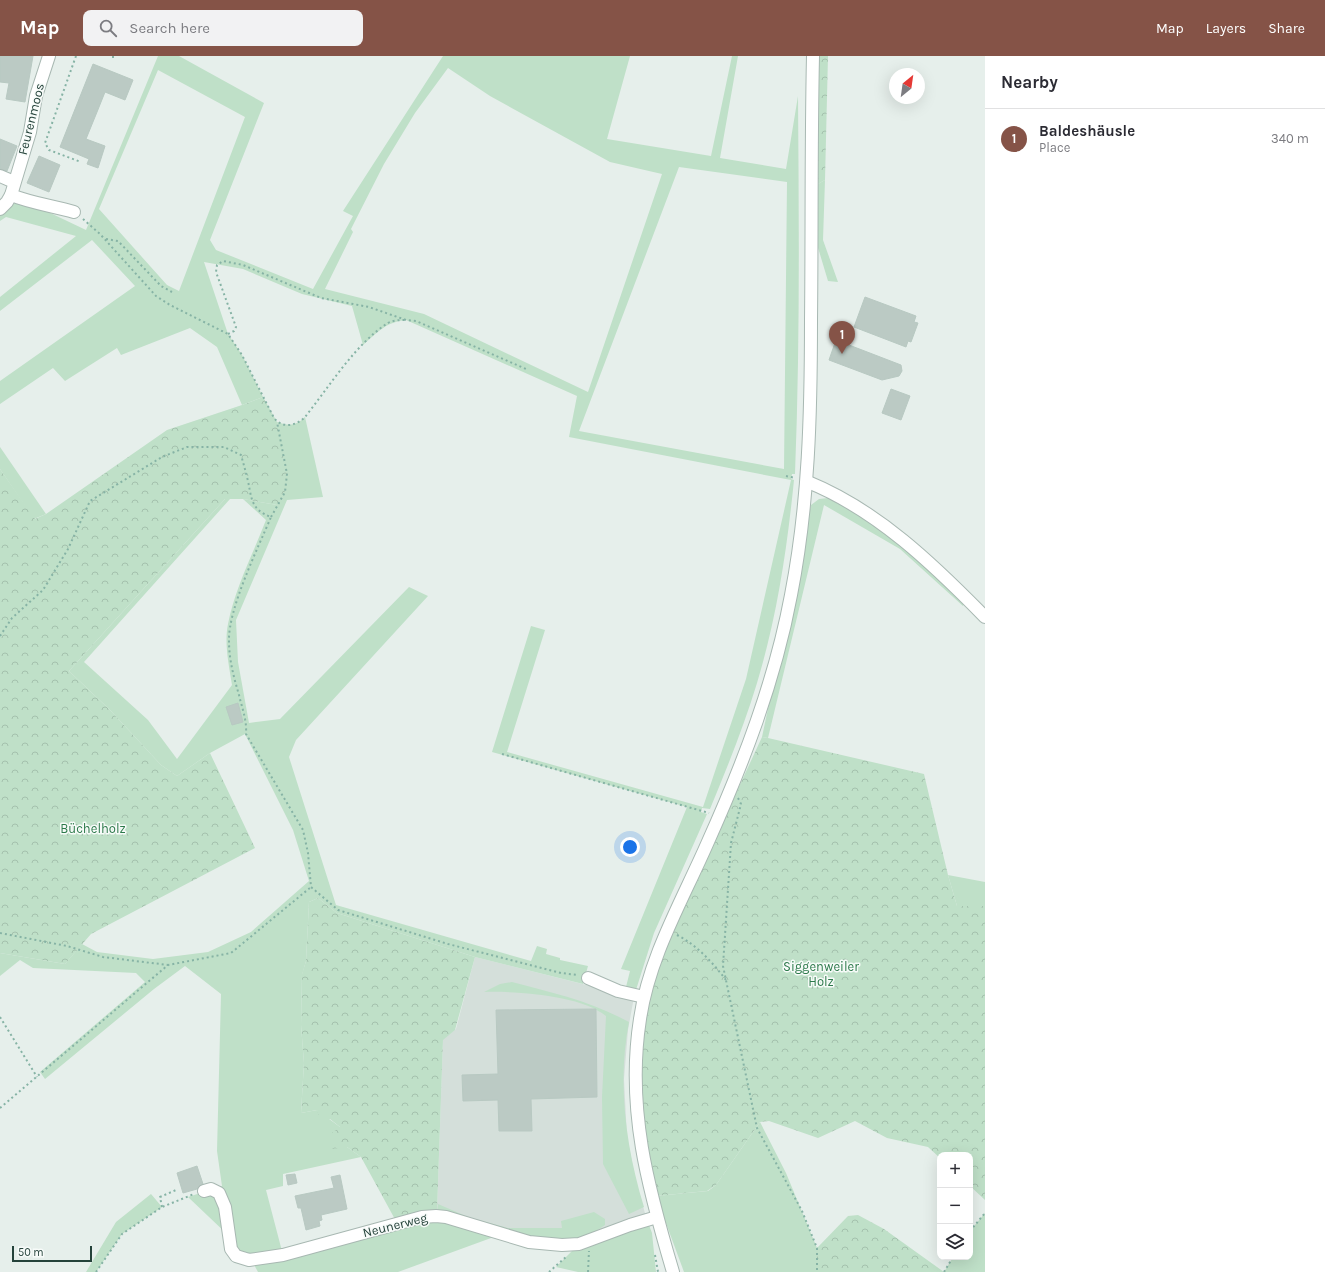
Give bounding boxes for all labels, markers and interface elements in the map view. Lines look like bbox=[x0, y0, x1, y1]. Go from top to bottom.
search box bbox=[83, 10, 363, 46]
text: Map bbox=[20, 17, 59, 39]
icon: search bbox=[97, 17, 119, 39]
text: Search here bbox=[129, 19, 210, 37]
text: Map bbox=[1156, 20, 1184, 37]
text: Layers bbox=[1206, 20, 1246, 37]
text: Share bbox=[1268, 20, 1305, 37]
north arrow bbox=[889, 68, 925, 104]
text: Nearby bbox=[1001, 72, 1058, 92]
street label: Feurenmoos bbox=[15, 81, 47, 156]
text: Baldeshäusle bbox=[1039, 122, 1135, 140]
text: 1 bbox=[1012, 131, 1016, 146]
text: 340 m bbox=[1271, 131, 1309, 146]
text: Place bbox=[1039, 140, 1070, 155]
pin: 1 bbox=[829, 321, 855, 354]
park label: Büchelholz bbox=[60, 821, 126, 836]
your location bbox=[620, 837, 640, 857]
park label: Siggenweiler Holz bbox=[783, 959, 859, 989]
map controls bbox=[937, 1152, 973, 1260]
button: + bbox=[937, 1152, 973, 1188]
button: − bbox=[937, 1188, 973, 1224]
street label: Neunerweg bbox=[361, 1210, 430, 1240]
button: layers bbox=[937, 1224, 973, 1260]
scale bar bbox=[12, 1244, 92, 1263]
text: 50 m bbox=[18, 1246, 44, 1259]

